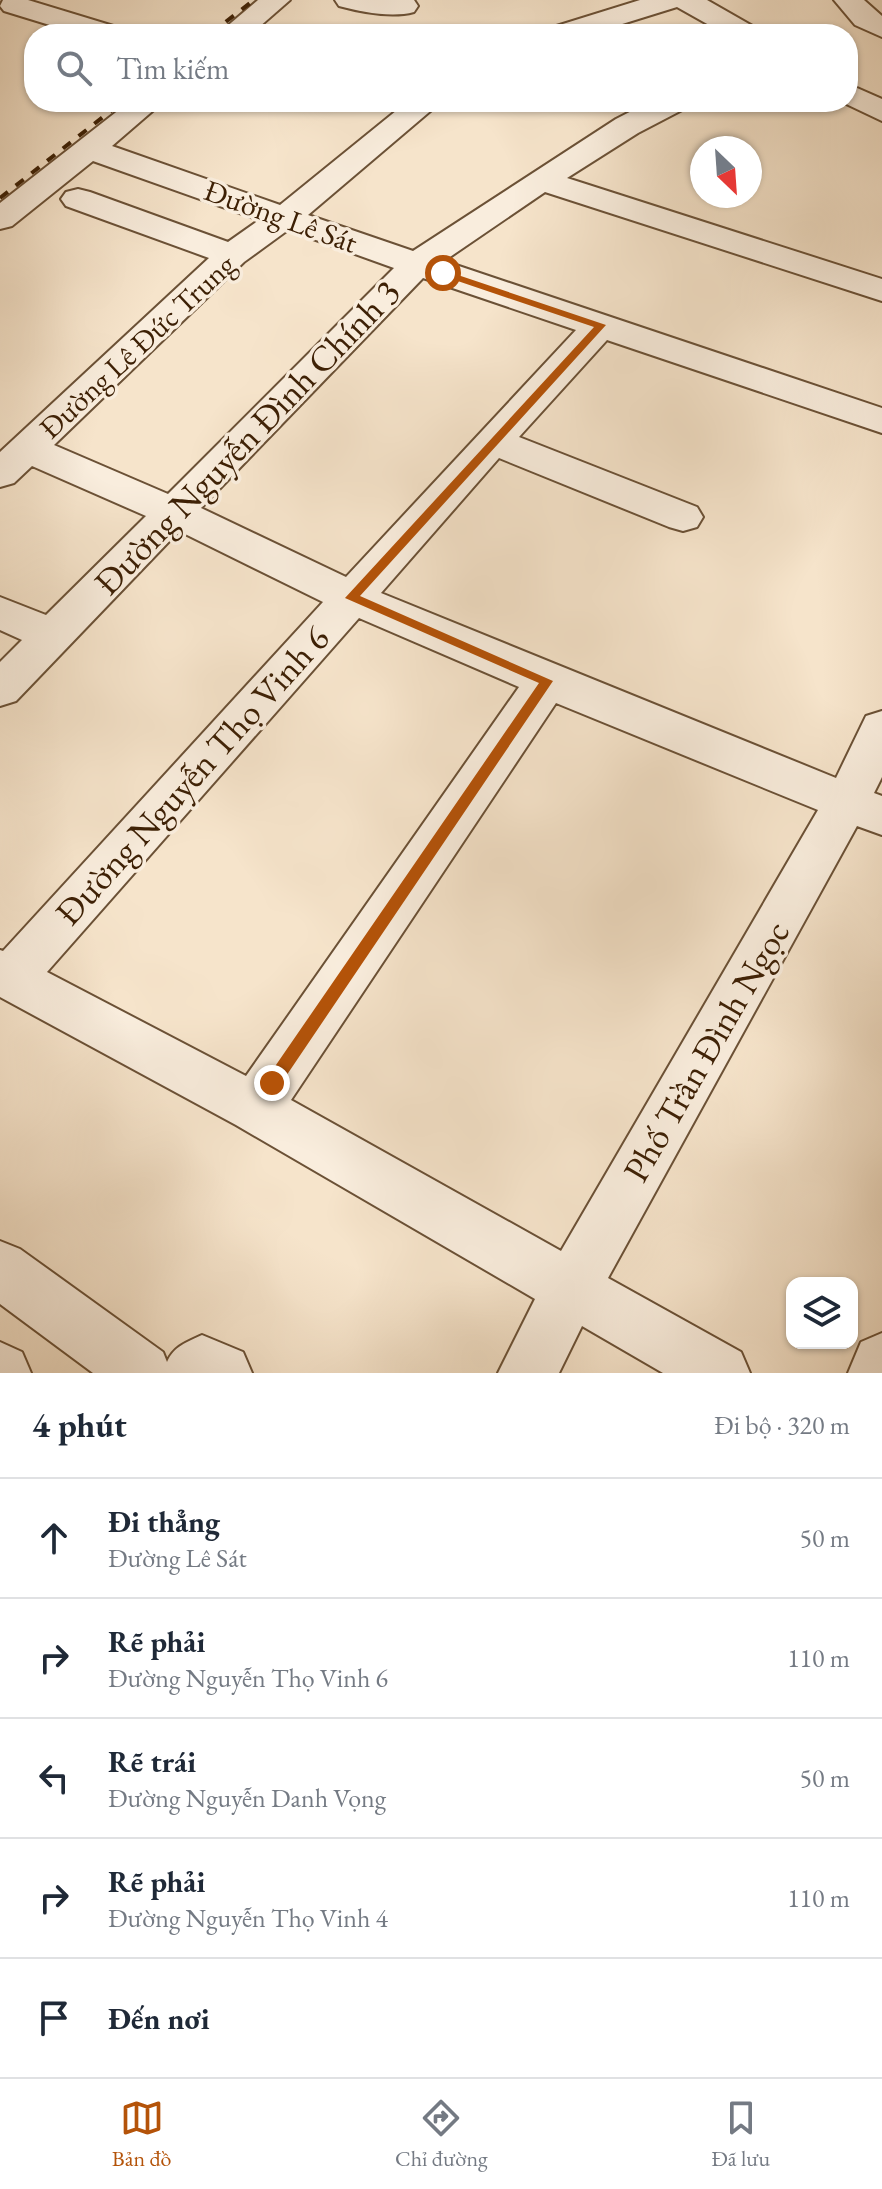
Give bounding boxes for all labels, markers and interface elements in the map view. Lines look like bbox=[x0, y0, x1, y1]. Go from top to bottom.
search box bbox=[24, 24, 858, 112]
icon: search bbox=[52, 46, 96, 90]
text: Tìm kiếm bbox=[116, 49, 229, 88]
north arrow bbox=[690, 136, 762, 208]
street label: Đường Lê Sát bbox=[199, 170, 363, 262]
street label: Đường Lê Đức Trung bbox=[31, 244, 244, 447]
route start bbox=[425, 255, 461, 291]
street label: Đường Nguyễn Đình Chính 3 bbox=[84, 269, 410, 605]
street label: Đường Nguyễn Thọ Vinh 6 bbox=[45, 615, 339, 935]
street label: Phố Trần Đình Ngọc bbox=[612, 912, 800, 1190]
route end bbox=[254, 1065, 290, 1101]
map controls bbox=[786, 1277, 858, 1349]
button: layers bbox=[786, 1277, 858, 1349]
text: 4 phút bbox=[32, 1403, 127, 1447]
text: Đi bộ · 320 m bbox=[714, 1408, 850, 1442]
text: Đi thẳng bbox=[108, 1502, 220, 1541]
icon: ahead bbox=[32, 1516, 76, 1560]
text: 50 m bbox=[800, 1521, 850, 1555]
text: Đường Lê Sát bbox=[108, 1541, 247, 1575]
text: Rẽ phải bbox=[108, 1622, 205, 1661]
icon: right bbox=[32, 1636, 76, 1680]
text: 110 m bbox=[787, 1641, 850, 1675]
text: Đường Nguyễn Thọ Vinh 6 bbox=[108, 1661, 388, 1695]
text: Rẽ trái bbox=[108, 1742, 196, 1781]
icon: left bbox=[32, 1756, 76, 1800]
text: 50 m bbox=[800, 1761, 850, 1795]
text: Đường Nguyễn Danh Vọng bbox=[108, 1781, 386, 1815]
text: Rẽ phải bbox=[108, 1862, 205, 1901]
icon: right bbox=[32, 1876, 76, 1920]
text: 110 m bbox=[787, 1881, 850, 1915]
text: Đường Nguyễn Thọ Vinh 4 bbox=[108, 1901, 388, 1935]
icon: arrive bbox=[32, 1996, 76, 2040]
text: Đến nơi bbox=[108, 1999, 210, 2038]
tab: Bản đồ bbox=[112, 2096, 172, 2173]
tab: Chỉ đường bbox=[395, 2096, 488, 2173]
tab: Đã lưu bbox=[711, 2096, 770, 2173]

